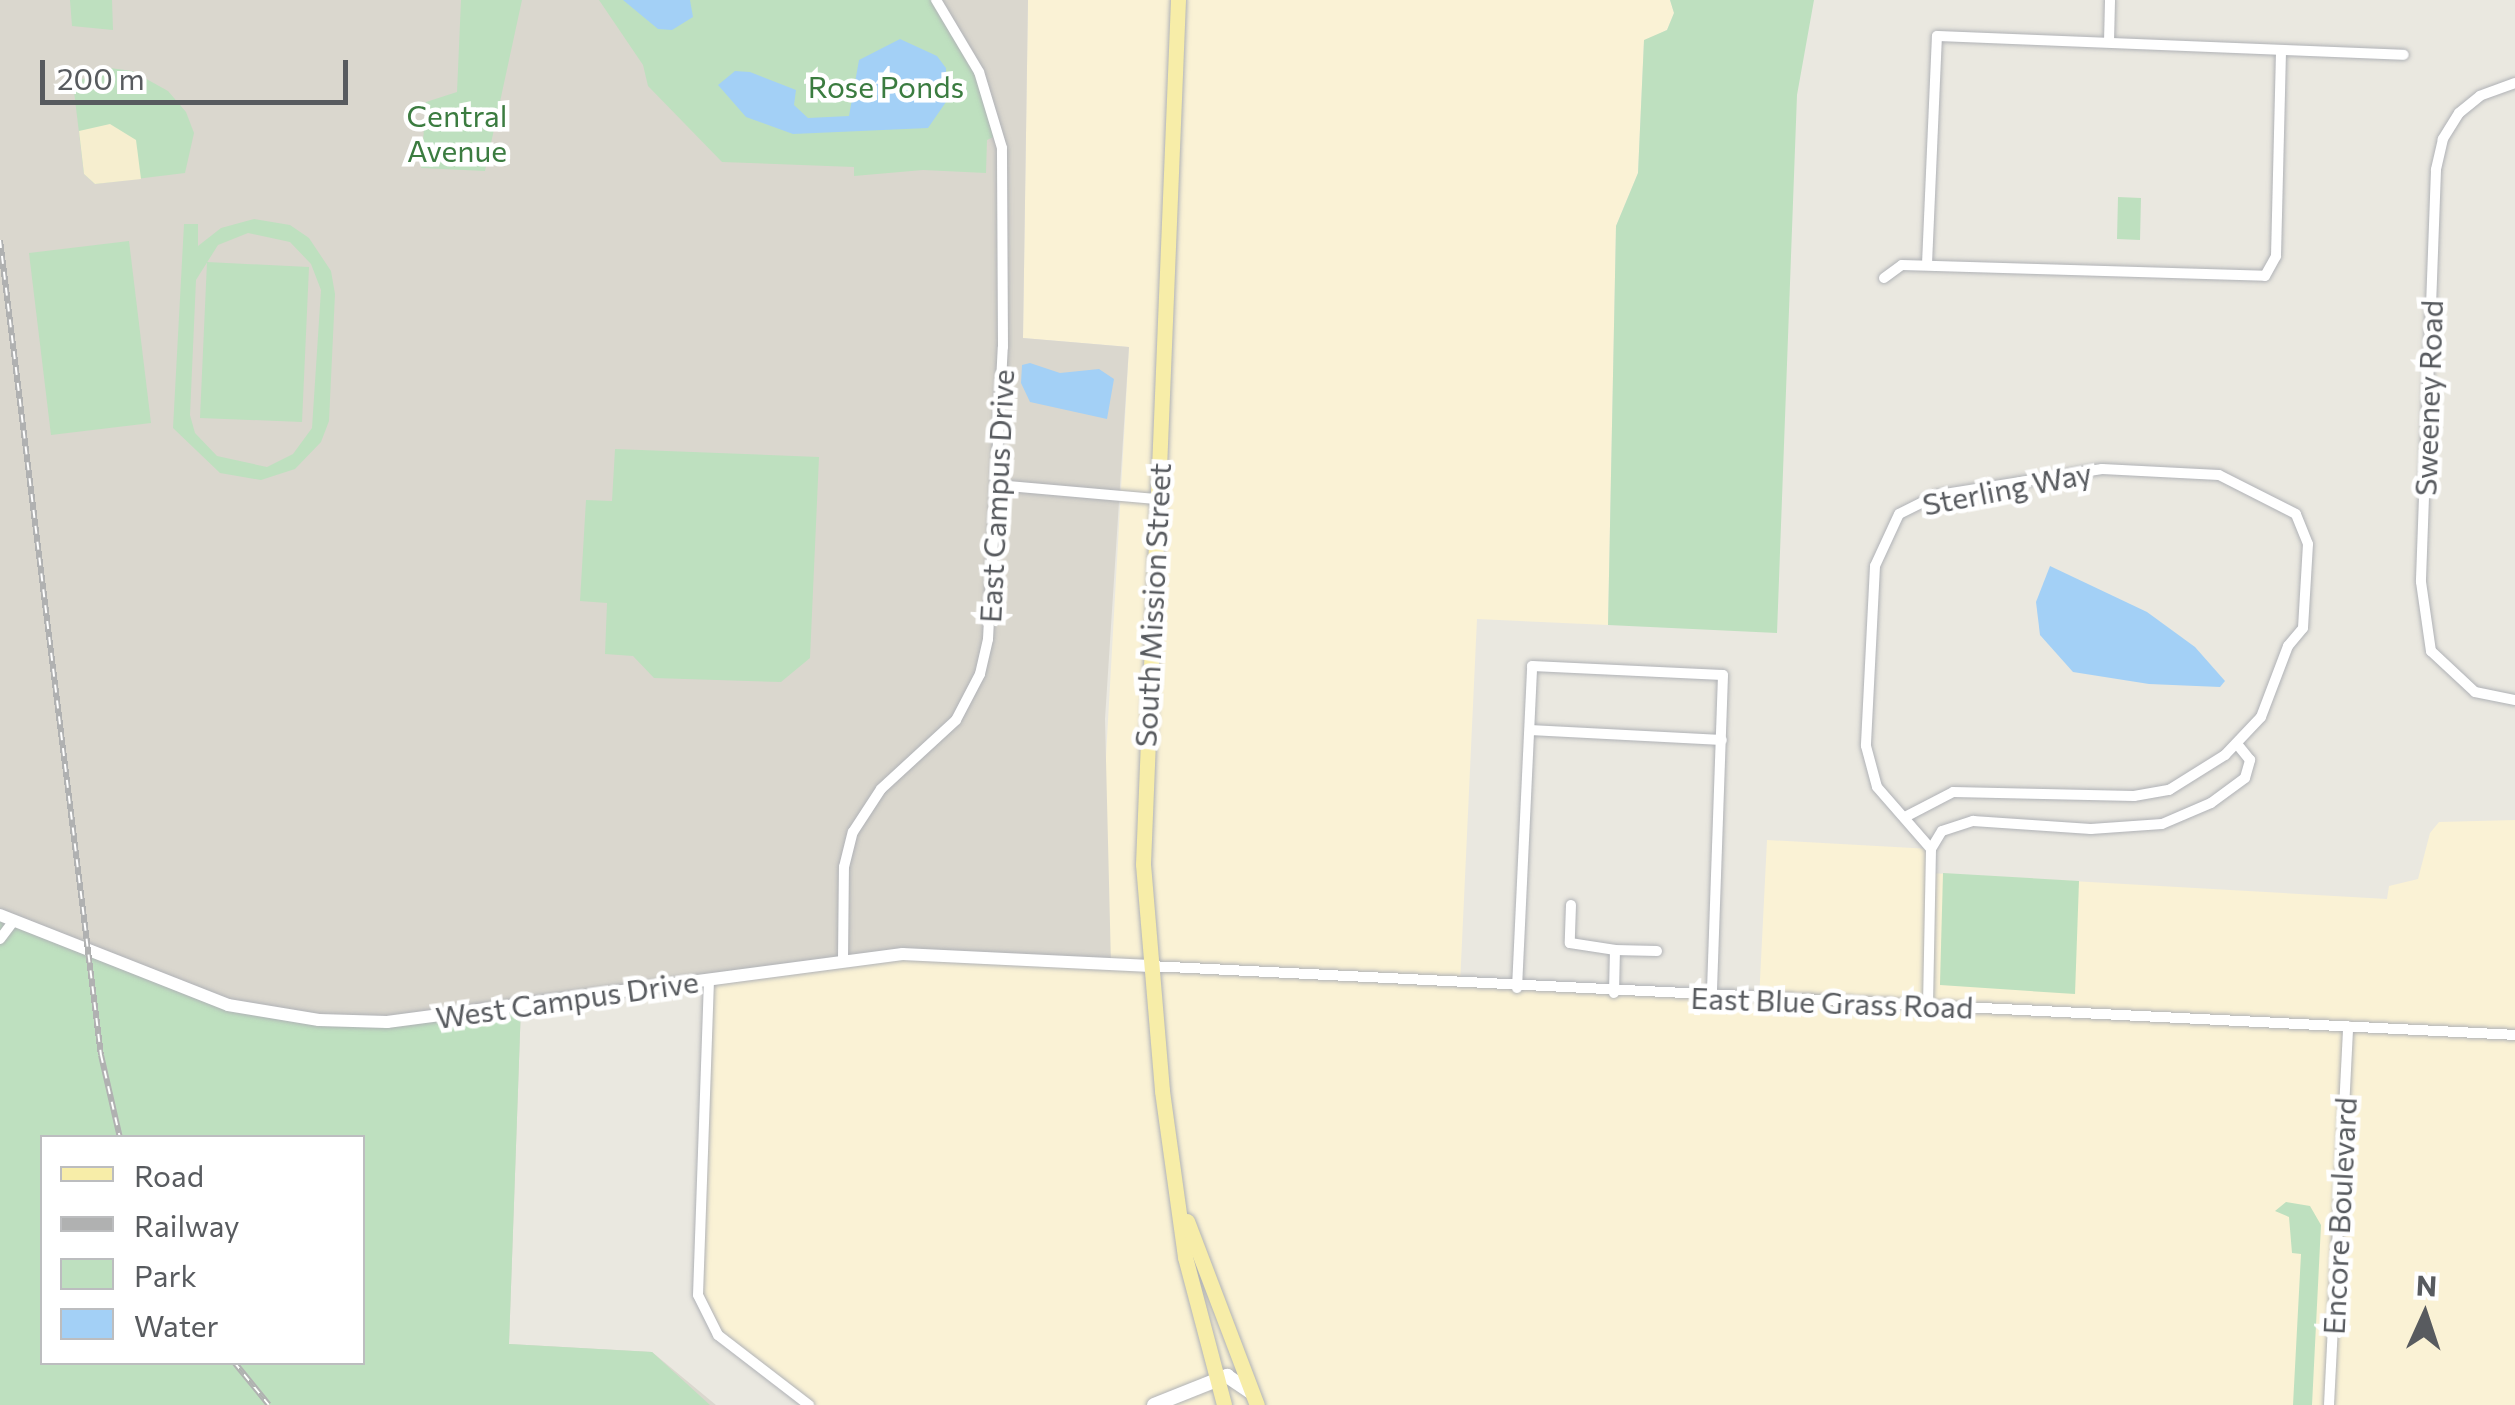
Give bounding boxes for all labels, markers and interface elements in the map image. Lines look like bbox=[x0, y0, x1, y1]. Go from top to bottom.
scale bar bbox=[45, 40, 352, 102]
text: 200 m bbox=[57, 59, 145, 96]
park label: Rose Ponds bbox=[808, 68, 964, 104]
park label: Central Avenue bbox=[407, 97, 507, 168]
street label: Sweeney Road bbox=[2407, 299, 2449, 497]
street label: East Campus Drive bbox=[971, 368, 1021, 624]
street label: Sterling Way bbox=[1919, 454, 2095, 522]
street label: South Mission Street bbox=[1127, 462, 1177, 748]
street label: West Campus Drive bbox=[433, 963, 701, 1035]
street label: East Blue Grass Road bbox=[1690, 979, 1974, 1025]
street label: Encore Boulevard bbox=[2315, 1096, 2363, 1336]
legend bbox=[40, 1135, 365, 1365]
text: Road bbox=[134, 1156, 204, 1193]
text: Railway bbox=[134, 1206, 240, 1243]
text: Park bbox=[134, 1256, 197, 1293]
north arrow bbox=[2375, 1265, 2475, 1365]
text: N bbox=[2415, 1268, 2438, 1303]
text: Water bbox=[134, 1306, 219, 1343]

